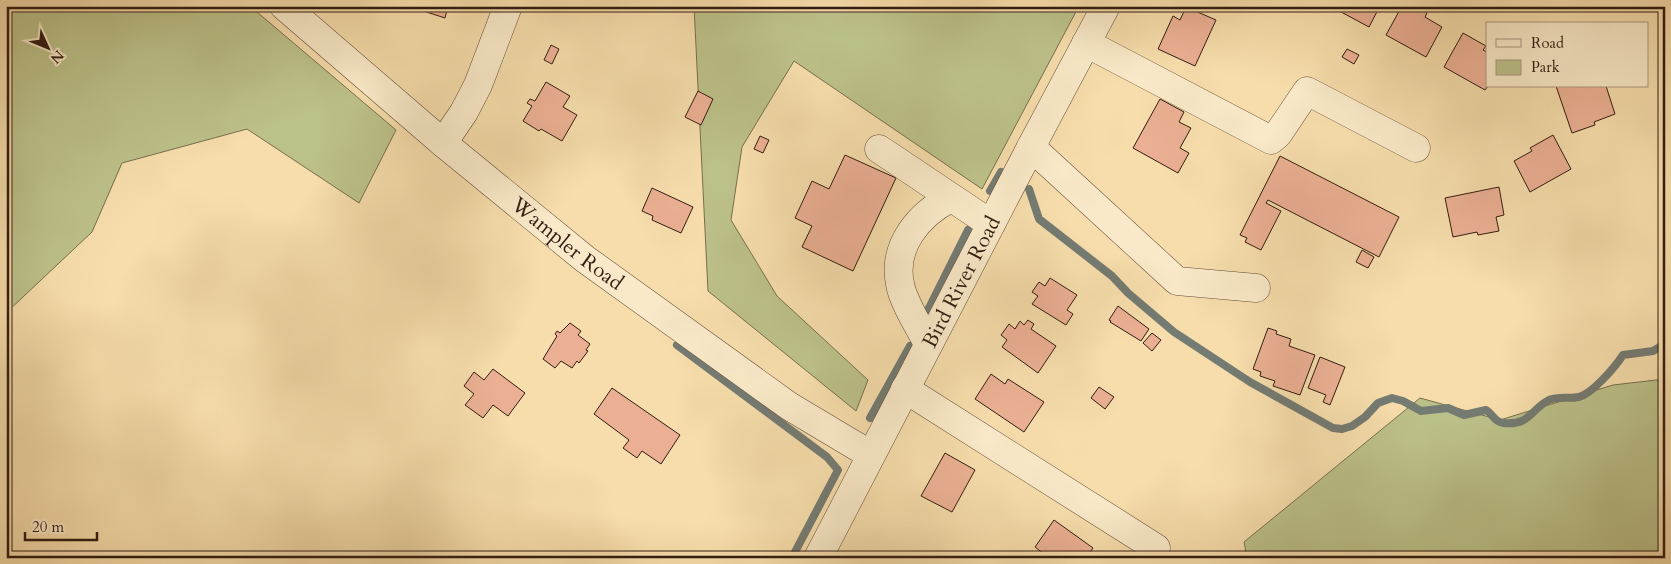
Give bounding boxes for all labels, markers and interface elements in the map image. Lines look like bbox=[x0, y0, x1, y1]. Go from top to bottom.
north arrow bbox=[22, 22, 72, 72]
legend bbox=[1486, 22, 1648, 88]
text: Road bbox=[1531, 33, 1564, 53]
text: N bbox=[46, 46, 68, 68]
text: Park bbox=[1531, 57, 1560, 77]
street label: Wampler Road bbox=[504, 190, 629, 297]
street label: Bird River Road bbox=[915, 211, 1008, 353]
scale bar bbox=[25, 509, 98, 541]
text: 20 m bbox=[32, 517, 64, 537]

